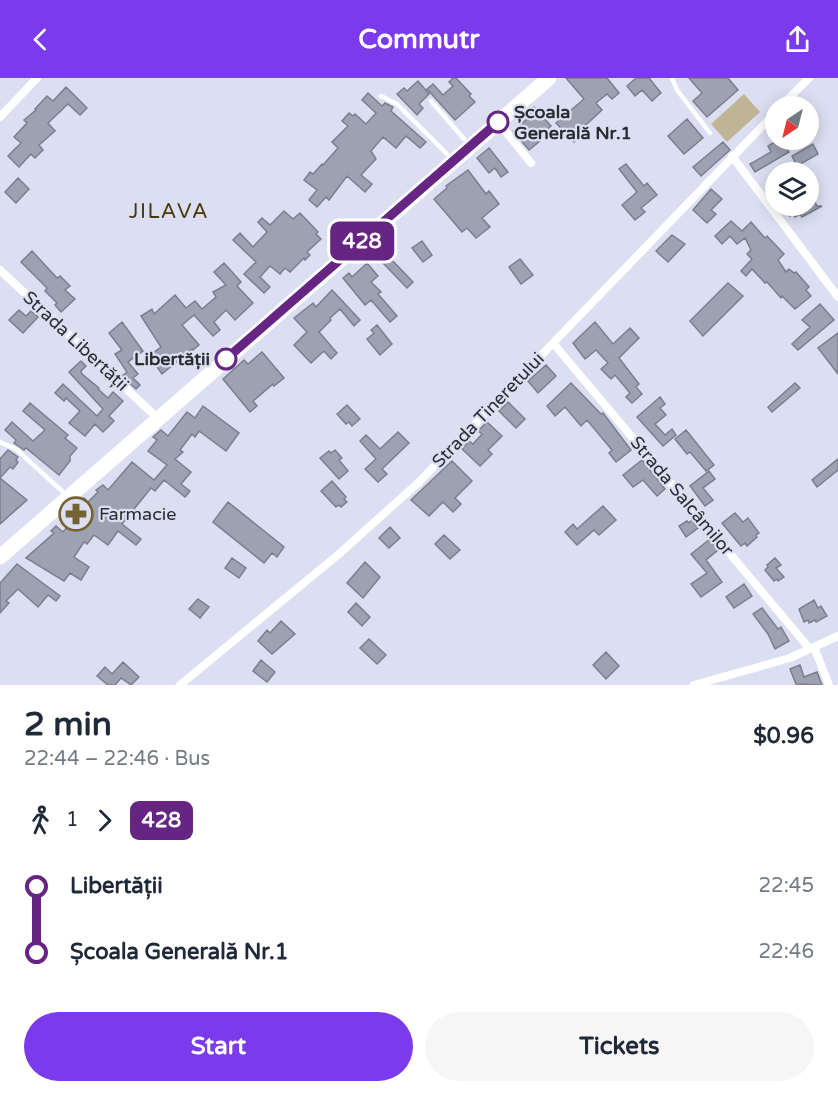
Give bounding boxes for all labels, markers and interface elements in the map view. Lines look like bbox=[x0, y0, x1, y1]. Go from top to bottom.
icon: back bbox=[24, 23, 57, 56]
text: Commutr bbox=[358, 23, 480, 56]
icon: share bbox=[781, 23, 814, 56]
north arrow bbox=[765, 96, 819, 150]
map controls bbox=[765, 96, 819, 216]
place label: Școala Generală Nr.1 bbox=[514, 101, 632, 144]
marker: Școala Generală Nr.1 bbox=[487, 111, 509, 133]
button: layers bbox=[765, 162, 819, 216]
district label: JILAVA bbox=[129, 199, 209, 224]
line badge: 428 bbox=[328, 222, 397, 260]
text: 428 bbox=[342, 229, 382, 254]
street label: Strada Libertății bbox=[19, 286, 133, 396]
place label: Libertății bbox=[134, 348, 210, 370]
marker: Libertății bbox=[215, 348, 237, 370]
street label: Strada Tineretului bbox=[427, 348, 549, 472]
street label: Strada Salcâmilor bbox=[626, 432, 739, 560]
pharmacy icon: Farmacie bbox=[58, 496, 94, 532]
place label: Farmacie bbox=[99, 503, 177, 525]
text: 2 min bbox=[24, 705, 112, 744]
text: $0.96 bbox=[753, 723, 814, 749]
text: 22:44 – 22:46 · Bus bbox=[24, 747, 210, 771]
icon: walk bbox=[24, 804, 57, 837]
icon: forward bbox=[88, 804, 121, 837]
text: 1 bbox=[66, 808, 79, 832]
text: 428 bbox=[142, 808, 181, 833]
text: Libertății bbox=[70, 873, 163, 899]
text: 22:45 bbox=[759, 874, 814, 898]
text: Școala Generală Nr.1 bbox=[70, 939, 289, 965]
text: 22:46 bbox=[759, 940, 814, 964]
button: Start bbox=[24, 1012, 413, 1081]
button: Tickets bbox=[425, 1012, 814, 1081]

